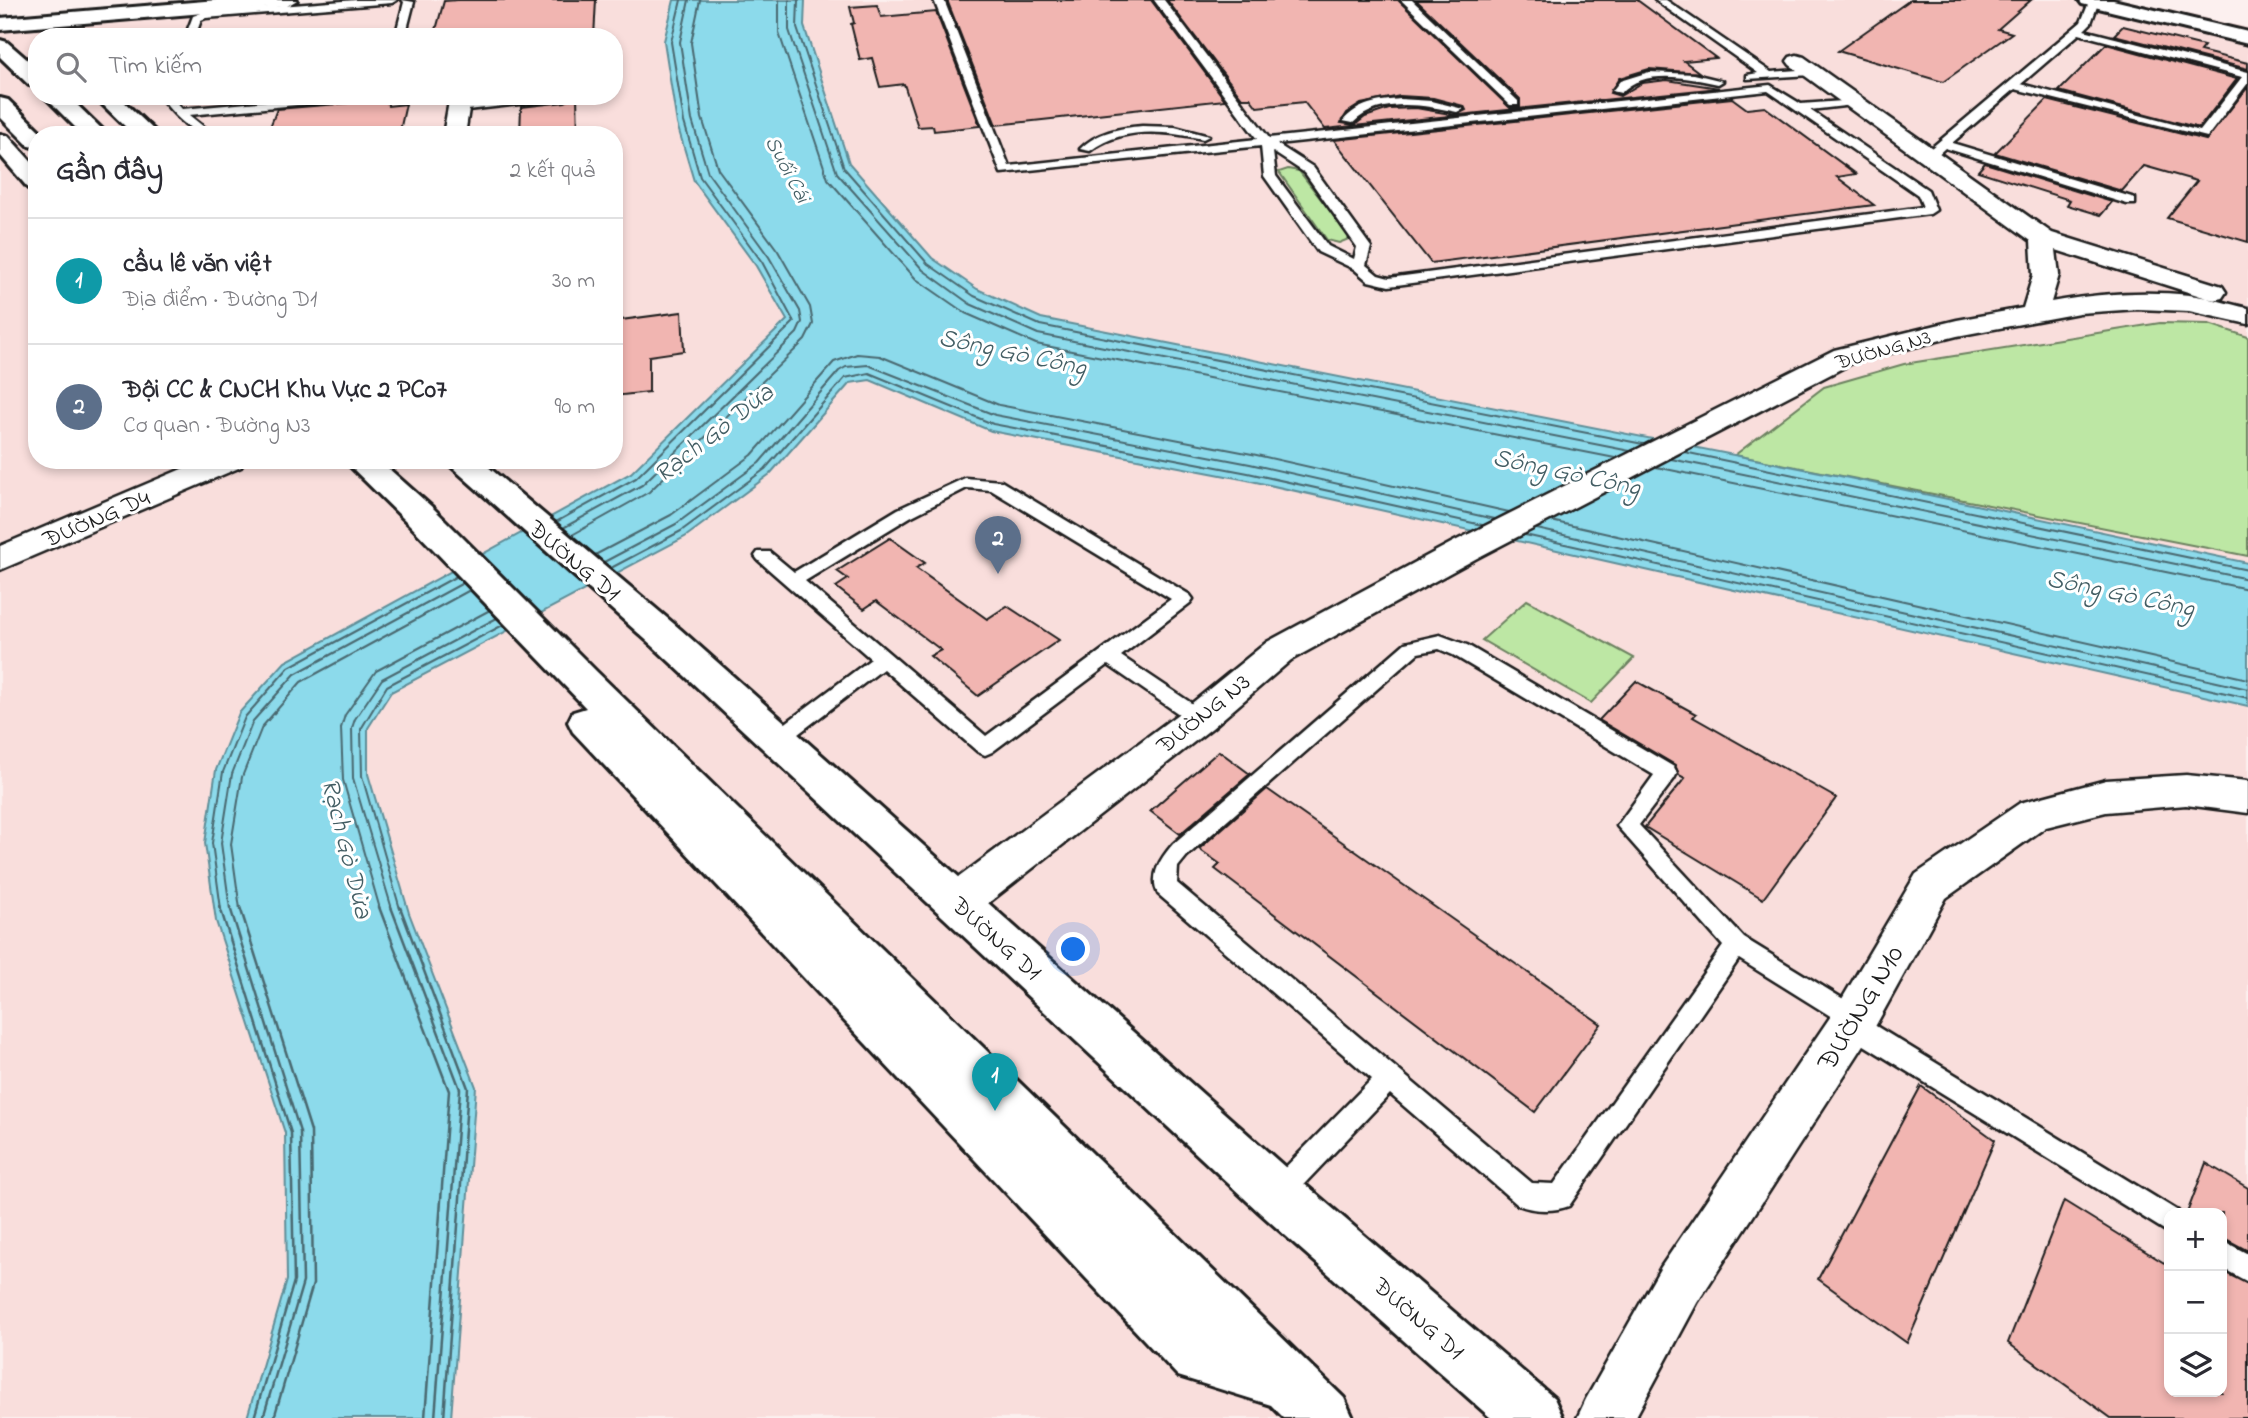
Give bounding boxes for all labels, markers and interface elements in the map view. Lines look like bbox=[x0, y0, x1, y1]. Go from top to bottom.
search box bbox=[28, 28, 623, 105]
icon: search bbox=[52, 48, 90, 86]
text: Tìm kiếm bbox=[108, 48, 202, 86]
water label: Suối Cái bbox=[756, 131, 817, 210]
text: Gần đây bbox=[56, 150, 163, 194]
text: 2 kết quả bbox=[510, 155, 595, 188]
text: cầu lê văn việt bbox=[123, 246, 272, 284]
text: 1 bbox=[75, 265, 83, 298]
text: 30 m bbox=[552, 265, 595, 298]
text: Địa điểm · Đường D1 bbox=[123, 284, 317, 317]
water label: Sông Gò Công bbox=[935, 320, 1091, 388]
street label: ĐƯỜNG N3 bbox=[1831, 323, 1935, 379]
text: Đội CC & CNCH Khu Vực 2 PC07 bbox=[123, 372, 447, 410]
water label: Rạch Gò Dừa bbox=[647, 375, 784, 493]
text: 2 bbox=[73, 391, 85, 424]
text: 90 m bbox=[555, 391, 595, 424]
text: Cơ quan · Đường N3 bbox=[123, 410, 311, 443]
water label: Sông Gò Công bbox=[1489, 440, 1645, 508]
street label: ĐƯỜNG D4 bbox=[37, 482, 156, 559]
street label: ĐƯỜNG D1 bbox=[519, 512, 627, 611]
pin: 2 bbox=[975, 516, 1021, 574]
water label: Sông Gò Công bbox=[2043, 561, 2199, 629]
street label: ĐƯỜNG N3 bbox=[1149, 666, 1259, 764]
water label: Rạch Gò Dừa bbox=[309, 775, 381, 924]
street label: ĐƯỜNG D1 bbox=[942, 889, 1049, 990]
your location bbox=[1056, 932, 1090, 966]
street label: ĐƯỜNG N10 bbox=[1808, 938, 1916, 1080]
pin: 1 bbox=[972, 1053, 1018, 1111]
map controls bbox=[2164, 1208, 2227, 1397]
button: + bbox=[2164, 1208, 2227, 1271]
street label: ĐƯỜNG D1 bbox=[1363, 1270, 1471, 1370]
button: − bbox=[2164, 1271, 2227, 1334]
button: layers bbox=[2164, 1334, 2227, 1397]

